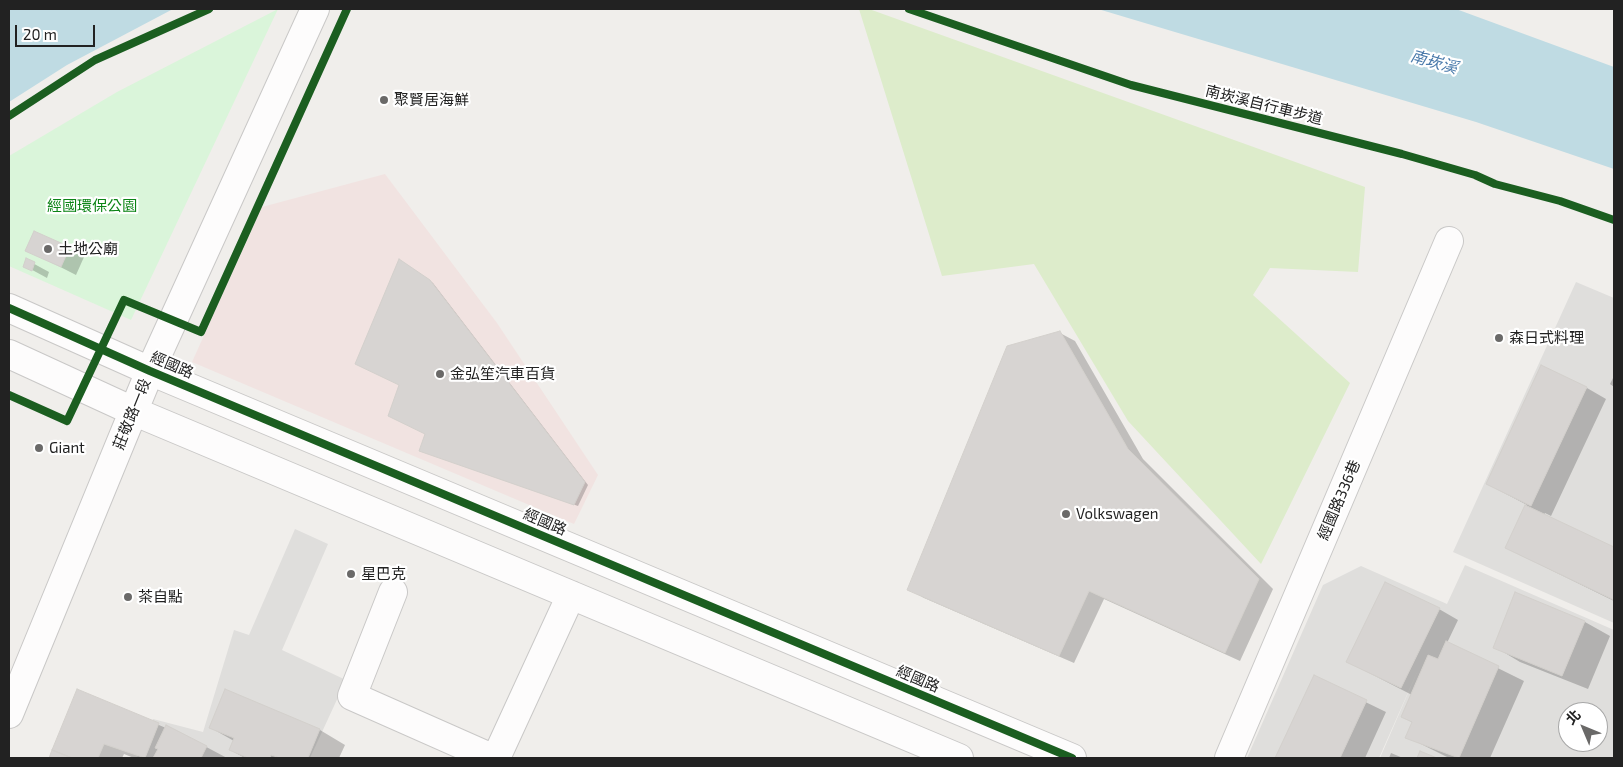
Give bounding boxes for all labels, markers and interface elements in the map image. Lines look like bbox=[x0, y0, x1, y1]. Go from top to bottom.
scale bar bbox=[18, 15, 98, 47]
text: 20 m bbox=[23, 25, 57, 43]
water label: 南崁溪 bbox=[1408, 46, 1460, 78]
street label: 南崁溪自行車步道 bbox=[1204, 82, 1324, 128]
place label: 聚賢居海鮮 bbox=[394, 91, 469, 109]
marker: 聚賢居海鮮 bbox=[378, 94, 390, 106]
park label: 經國環保公園 bbox=[47, 197, 137, 215]
place label: 土地公廟 bbox=[58, 240, 118, 258]
marker: 土地公廟 bbox=[42, 243, 54, 255]
place label: 森日式料理 bbox=[1509, 329, 1584, 347]
marker: 森日式料理 bbox=[1493, 332, 1505, 344]
street label: 經國路 bbox=[148, 348, 196, 382]
place label: 金弘笙汽車百貨 bbox=[450, 365, 555, 383]
marker: 金弘笙汽車百貨 bbox=[434, 368, 446, 380]
street label: 莊敬路一段 bbox=[110, 376, 154, 452]
place label: Giant bbox=[49, 439, 85, 457]
marker: Giant bbox=[33, 442, 45, 454]
street label: 經國路336巷 bbox=[1314, 457, 1364, 543]
street label: 經國路 bbox=[521, 505, 569, 539]
place label: Volkswagen bbox=[1076, 505, 1158, 523]
marker: Volkswagen bbox=[1060, 508, 1072, 520]
place label: 星巴克 bbox=[361, 565, 406, 583]
marker: 星巴克 bbox=[345, 568, 357, 580]
place label: 茶自點 bbox=[138, 588, 183, 606]
marker: 茶自點 bbox=[122, 591, 134, 603]
street label: 經國路 bbox=[894, 662, 942, 696]
north arrow bbox=[1558, 702, 1608, 752]
text: 北 bbox=[1562, 706, 1584, 728]

